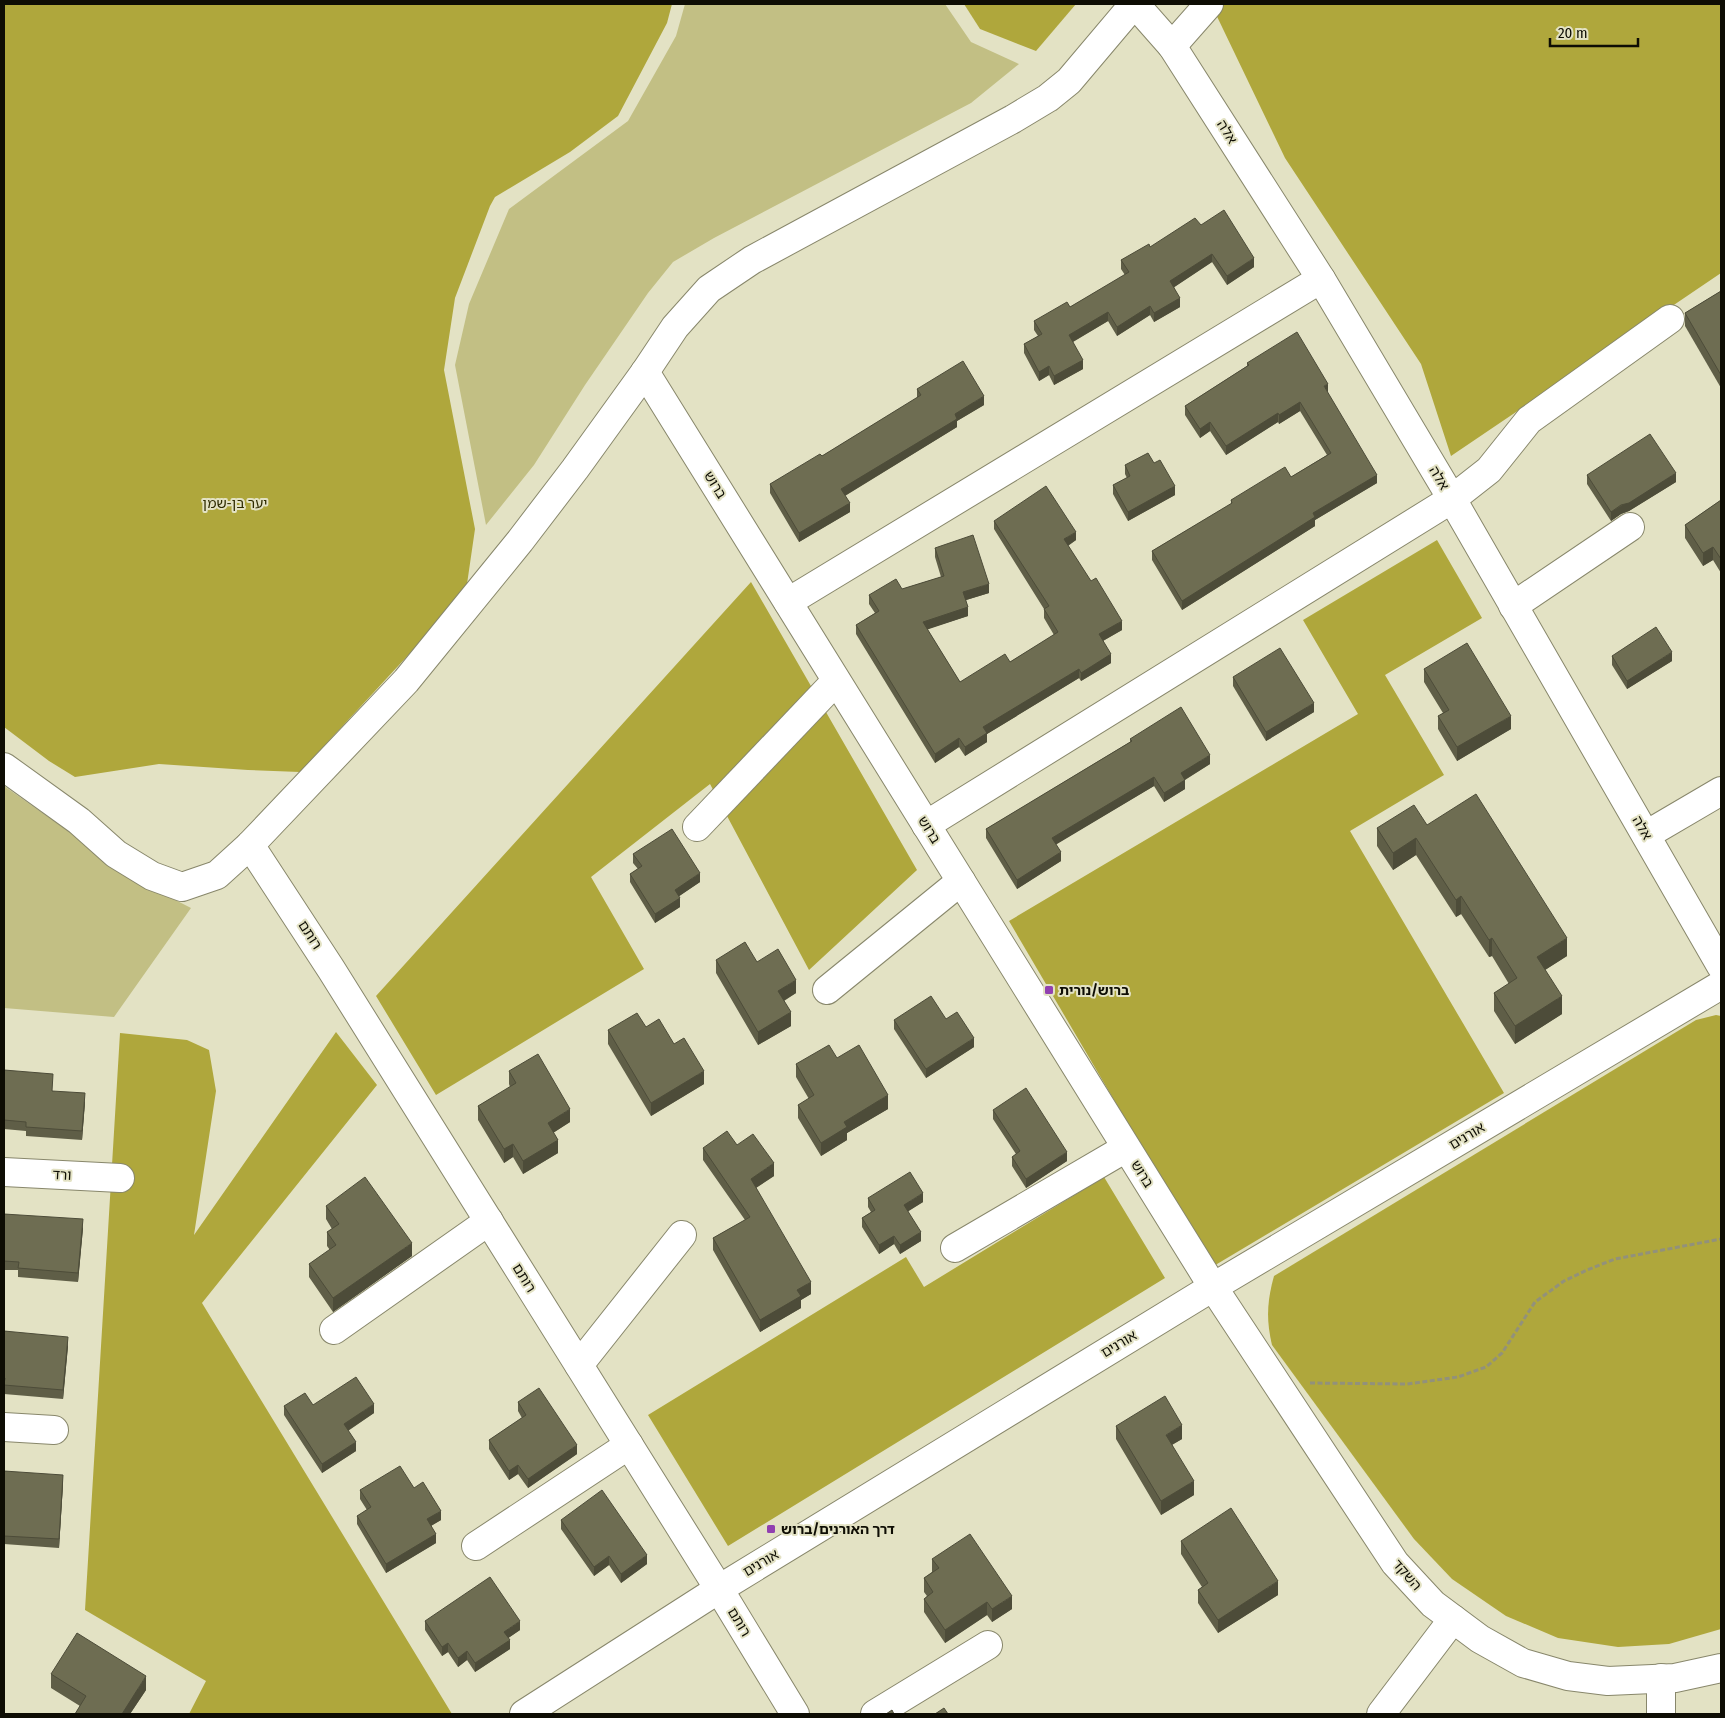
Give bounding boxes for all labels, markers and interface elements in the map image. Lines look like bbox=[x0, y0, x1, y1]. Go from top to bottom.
scale bar bbox=[1550, 15, 1638, 47]
text: 20 m bbox=[1558, 24, 1588, 42]
street label: אלה bbox=[1213, 117, 1241, 147]
street label: אלה bbox=[1425, 463, 1453, 493]
street label: ברוש bbox=[700, 468, 730, 502]
park label: יער בן-שמן bbox=[203, 495, 267, 512]
street label: ברוש bbox=[914, 813, 944, 847]
street label: אלה bbox=[1628, 813, 1656, 843]
street label: רותם bbox=[295, 917, 325, 953]
place label: ברוש/נורית bbox=[1059, 982, 1129, 999]
marker: ברוש/נורית bbox=[1043, 984, 1055, 996]
street label: אורנים bbox=[1446, 1119, 1488, 1153]
street label: ברוש bbox=[1127, 1157, 1157, 1191]
street label: ורד bbox=[52, 1166, 72, 1184]
street label: רותם bbox=[509, 1260, 539, 1296]
street label: אורנים bbox=[1098, 1327, 1140, 1361]
place label: דרך האורנים/ברוש bbox=[781, 1521, 895, 1538]
marker: דרך האורנים/ברוש bbox=[765, 1523, 777, 1535]
street label: אורנים bbox=[740, 1546, 782, 1580]
street label: השקד bbox=[1389, 1556, 1425, 1594]
street label: רותם bbox=[724, 1604, 754, 1640]

